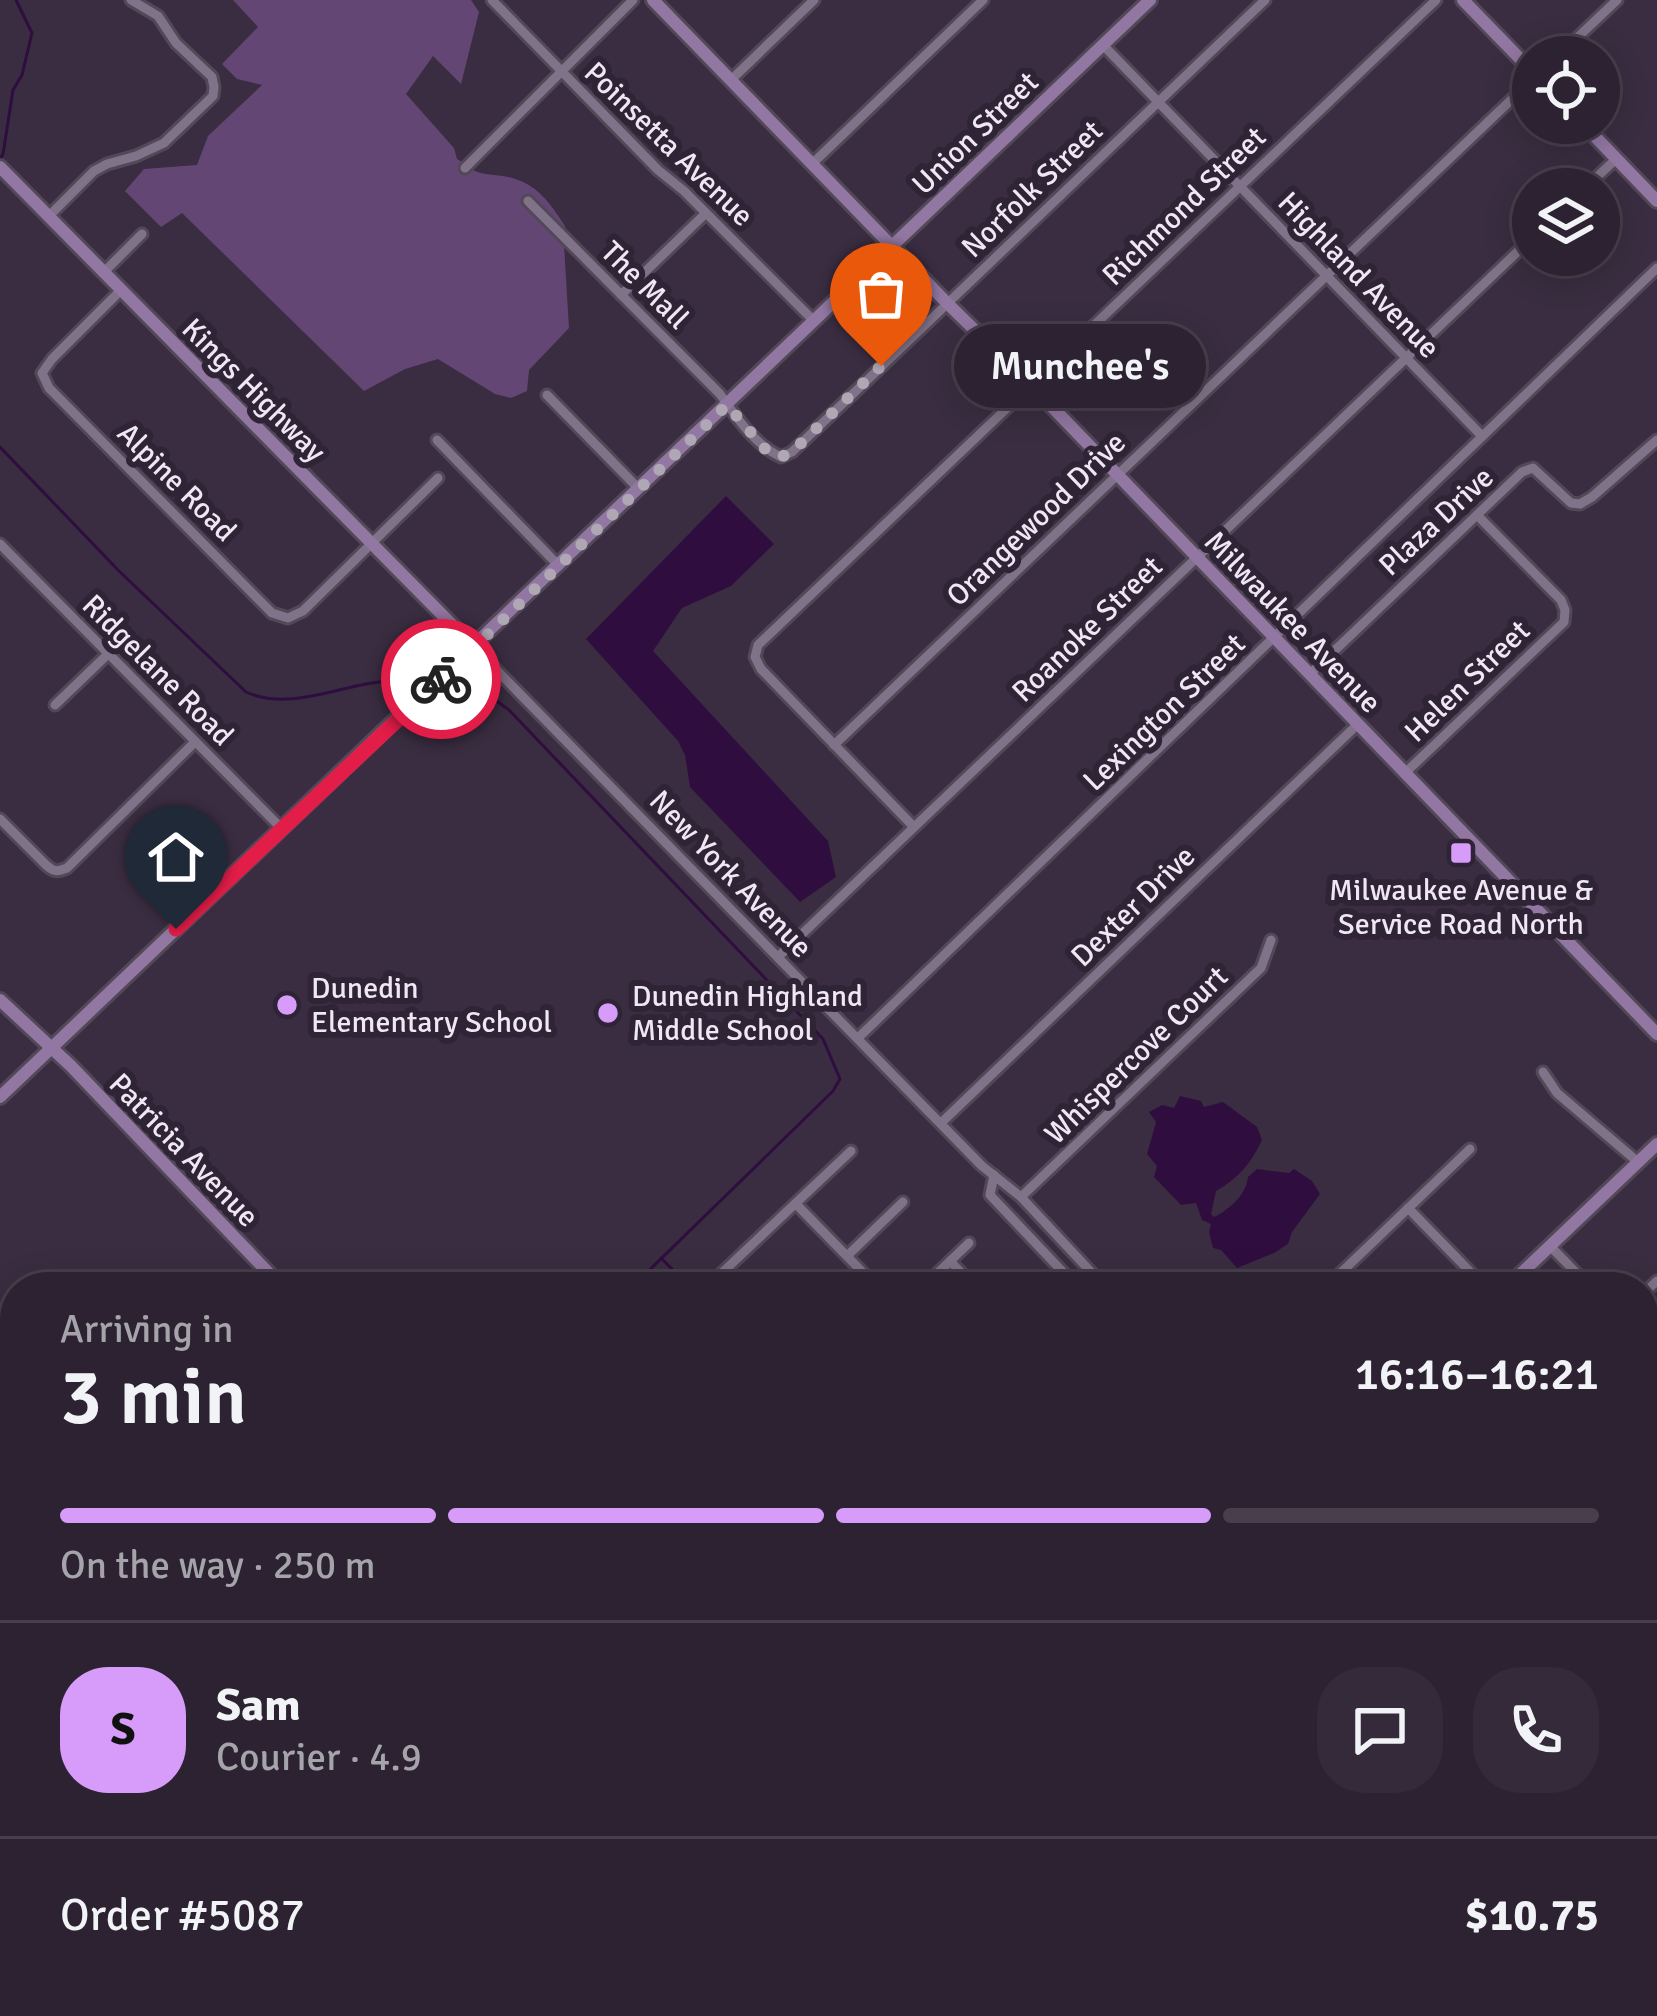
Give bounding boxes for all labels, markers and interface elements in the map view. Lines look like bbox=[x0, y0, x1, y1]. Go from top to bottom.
map controls bbox=[1512, 36, 1620, 276]
button: locate bbox=[1512, 36, 1620, 144]
street label: Poinsetta Avenue bbox=[576, 54, 761, 234]
street label: Union Street bbox=[904, 64, 1046, 203]
street label: Norfolk Street bbox=[954, 113, 1111, 266]
street label: Richmond Street bbox=[1095, 119, 1274, 294]
button: layers bbox=[1512, 168, 1620, 276]
street label: Highland Avenue bbox=[1270, 184, 1447, 366]
street label: The Mall bbox=[593, 234, 696, 337]
pin bbox=[830, 243, 932, 366]
icon: bag bbox=[848, 261, 914, 327]
street label: Kings Highway bbox=[174, 311, 333, 470]
callout: Munchee's bbox=[953, 324, 1205, 408]
text: Munchee's bbox=[991, 342, 1169, 390]
street label: Alpine Road bbox=[109, 415, 244, 550]
street label: Orangewood Drive bbox=[939, 425, 1134, 614]
street label: Plaza Drive bbox=[1371, 459, 1501, 584]
street label: Milwaukee Avenue bbox=[1196, 524, 1389, 721]
street label: Roanoke Street bbox=[1004, 548, 1170, 710]
street label: Ridgelane Road bbox=[74, 587, 241, 754]
street label: Helen Street bbox=[1397, 613, 1538, 750]
courier bbox=[381, 619, 501, 739]
street label: Lexington Street bbox=[1076, 626, 1253, 799]
icon: bike bbox=[408, 646, 474, 712]
street label: New York Avenue bbox=[641, 783, 820, 966]
pin bbox=[125, 806, 227, 929]
icon: home bbox=[143, 824, 209, 890]
street label: Dexter Drive bbox=[1064, 838, 1203, 975]
marker: Milwaukee Avenue & Service Road North bbox=[1448, 840, 1474, 866]
place label: Milwaukee Avenue & Service Road North bbox=[1329, 872, 1593, 943]
street label: Whispercove Court bbox=[1037, 958, 1236, 1152]
place label: Dunedin Elementary School bbox=[311, 970, 552, 1041]
place label: Dunedin Highland Middle School bbox=[632, 978, 863, 1049]
marker: Dunedin Elementary School bbox=[274, 992, 300, 1018]
marker: Dunedin Highland Middle School bbox=[595, 1000, 621, 1026]
street label: Patricia Avenue bbox=[101, 1066, 266, 1235]
text: Arriving in bbox=[60, 1305, 234, 1353]
text: 16:16–16:21 bbox=[1355, 1347, 1599, 1402]
text: 3 min bbox=[60, 1350, 247, 1446]
text: On the way · 250 m bbox=[60, 1541, 376, 1589]
button: chat bbox=[1317, 1667, 1443, 1793]
button: phone bbox=[1473, 1667, 1599, 1793]
text: Sam bbox=[216, 1678, 301, 1733]
text: S bbox=[110, 1702, 136, 1757]
text: Courier · 4.9 bbox=[216, 1733, 422, 1781]
text: Order #5087 bbox=[60, 1888, 305, 1943]
text: $10.75 bbox=[1465, 1888, 1599, 1943]

